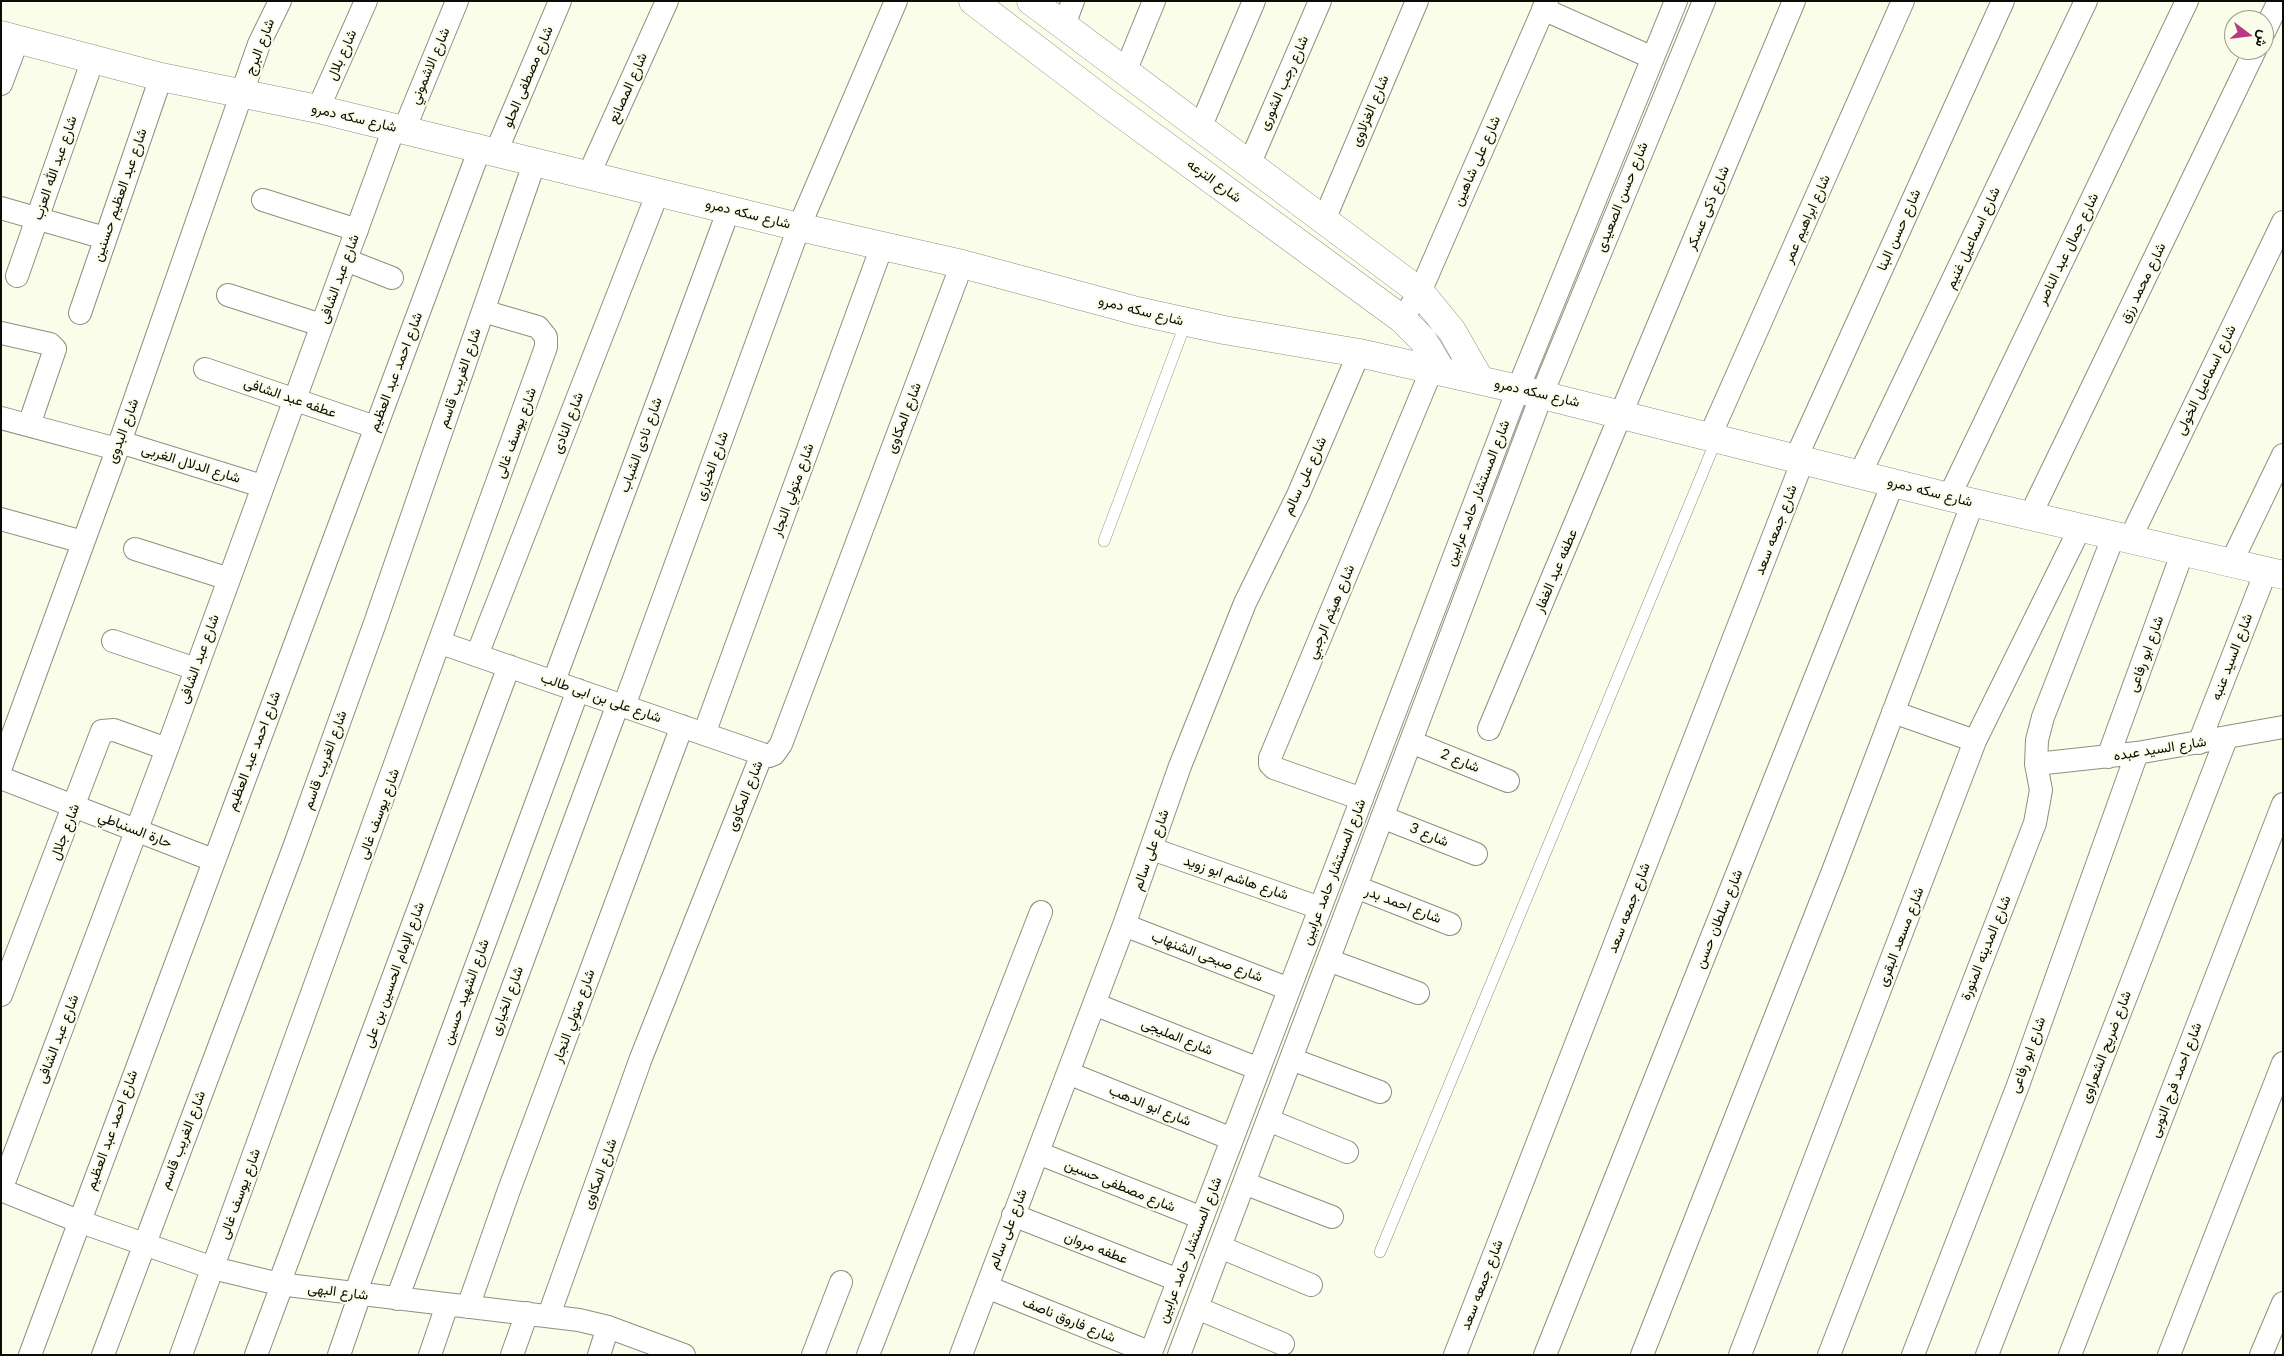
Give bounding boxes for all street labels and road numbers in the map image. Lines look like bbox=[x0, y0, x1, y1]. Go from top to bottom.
street label: شارع البرج bbox=[242, 16, 278, 78]
street label: شارع مصطفى الحلو bbox=[499, 24, 557, 130]
street label: شارع الاشموني bbox=[406, 25, 454, 107]
street label: شارع بلال bbox=[323, 27, 361, 83]
street label: شارع رجب الشورى bbox=[1256, 33, 1312, 133]
street label: شارع المصانع bbox=[605, 50, 651, 126]
street label: شارع الغزلاوى bbox=[1347, 73, 1393, 149]
street label: شارع سكه دمرو bbox=[310, 100, 398, 136]
street label: شارع على شاهين bbox=[1450, 113, 1504, 209]
street label: شارع عبد الله العزب bbox=[29, 114, 81, 222]
street label: شارع عبد العظيم حسنين bbox=[89, 126, 151, 264]
street label: شارع حسن الصعيدى bbox=[1592, 140, 1652, 254]
street label: شارع الترعه bbox=[1183, 156, 1245, 206]
street label: شارع ذكى عسكر bbox=[1683, 164, 1733, 252]
street label: شارع ابراهيم عمر bbox=[1780, 172, 1834, 266]
street label: شارع اسماعيل غنيم bbox=[1942, 185, 2004, 291]
street label: شارع حسن البنا bbox=[1873, 186, 1925, 274]
street label: شارع جمال عبد الناصر bbox=[2034, 190, 2102, 308]
street label: شارع سكه دمرو bbox=[704, 195, 792, 233]
street label: شارع عبد الشافى bbox=[315, 232, 363, 326]
street label: شارع محمد رزق bbox=[2116, 240, 2170, 326]
street label: شارع سكه دمرو bbox=[1097, 292, 1185, 330]
street label: شارع احمد عبد العظيم bbox=[366, 310, 426, 434]
street label: شارع اسماعيل الخولى bbox=[2172, 322, 2240, 438]
street label: شارع الغريب قاسم bbox=[435, 326, 485, 430]
street label: عطفه عبد الشافى bbox=[242, 374, 338, 422]
street label: شارع سكه دمرو bbox=[1493, 375, 1581, 411]
street label: شارع المكاوى bbox=[883, 380, 925, 456]
street label: شارع يوسف غالى bbox=[492, 385, 540, 481]
street label: شارع النادى bbox=[549, 390, 587, 456]
street label: شارع نادى الشباب bbox=[616, 395, 666, 495]
street label: شارع البدوى bbox=[104, 396, 142, 466]
street label: شارع المستشار حامد عرابين bbox=[1442, 418, 1514, 568]
street label: شارع الخيارى bbox=[692, 429, 732, 503]
street label: شارع على سالم bbox=[1280, 434, 1330, 518]
street label: شارع الدلال الغربى bbox=[140, 441, 242, 487]
street label: شارع متولي النجار bbox=[768, 441, 818, 539]
street label: شارع سكه دمرو bbox=[1886, 473, 1974, 511]
street label: شارع جمعه سعد bbox=[1751, 483, 1801, 577]
street label: عطفه عبد الغفار bbox=[1531, 527, 1581, 615]
street label: شارع هيثم الرجبي bbox=[1304, 562, 1358, 662]
street label: شارع السيد عنبه bbox=[2208, 611, 2256, 703]
street label: شارع عبد الشافى bbox=[175, 612, 223, 706]
street label: شارع ابو رفاعى bbox=[2124, 614, 2168, 694]
street label: شارع على بن ابى طالب bbox=[538, 669, 664, 727]
street label: شارع احمد عبد العظيم bbox=[224, 689, 284, 813]
street label: شارع الغريب قاسم bbox=[299, 708, 351, 812]
street label: شارع السيد عبده bbox=[2112, 733, 2208, 765]
street label: شارع 2 bbox=[1438, 746, 1482, 776]
street label: شارع المكاوى bbox=[723, 758, 767, 834]
street label: شارع يوسف غالى bbox=[355, 766, 403, 862]
street label: شارع المستشار حامد عرابين bbox=[1298, 797, 1370, 947]
street label: شارع جلال bbox=[47, 802, 83, 862]
street label: شارع على سالم bbox=[1129, 807, 1173, 893]
street label: حارة السنباطي bbox=[96, 808, 174, 852]
street label: شارع 3 bbox=[1407, 820, 1451, 850]
street label: شارع هاشم ابو زويد bbox=[1182, 852, 1290, 904]
street label: شارع جمعه سعد bbox=[1604, 861, 1654, 955]
street label: شارع سلطان حسن bbox=[1691, 867, 1747, 971]
street label: شارع احمد بدر bbox=[1362, 883, 1444, 927]
street label: شارع مسعد البقرى bbox=[1874, 885, 1928, 989]
street label: شارع المدينه المنورة bbox=[1957, 893, 2015, 1003]
street label: شارع الإمام الحسين بن على bbox=[360, 900, 428, 1050]
street label: شارع صبحى الشنهاب bbox=[1149, 928, 1265, 986]
street label: شارع الشهيد حسين bbox=[439, 937, 493, 1047]
street label: شارع الخيارى bbox=[487, 964, 527, 1038]
street label: شارع متولي النجار bbox=[549, 967, 599, 1065]
street label: شارع ضريح الشعراوى bbox=[2077, 989, 2135, 1105]
street label: شارع عبد الشافى bbox=[33, 992, 83, 1086]
street label: شارع المليجى bbox=[1139, 1015, 1215, 1059]
street label: شارع ابو رفاعى bbox=[2006, 1015, 2050, 1095]
street label: شارع احمد فرج النوبى bbox=[2146, 1020, 2206, 1140]
street label: شارع احمد عبد العظيم bbox=[82, 1068, 142, 1192]
street label: شارع ابو الدهب bbox=[1106, 1082, 1194, 1130]
street label: شارع الغريب قاسم bbox=[157, 1088, 209, 1192]
street label: شارع المكاوى bbox=[579, 1136, 621, 1212]
street label: شارع يوسف غالى bbox=[216, 1146, 264, 1242]
street label: شارع مصطفى حسين bbox=[1062, 1156, 1178, 1216]
street label: شارع المستشار حامد عرابين bbox=[1154, 1175, 1226, 1325]
street label: شارع على سالم bbox=[985, 1187, 1031, 1271]
street label: عطفه مروان bbox=[1062, 1228, 1130, 1268]
street label: شارع جمعه سعد bbox=[1457, 1238, 1507, 1332]
street label: شارع البهى bbox=[307, 1280, 369, 1304]
street label: شارع فاروق ناصف bbox=[1020, 1294, 1118, 1346]

